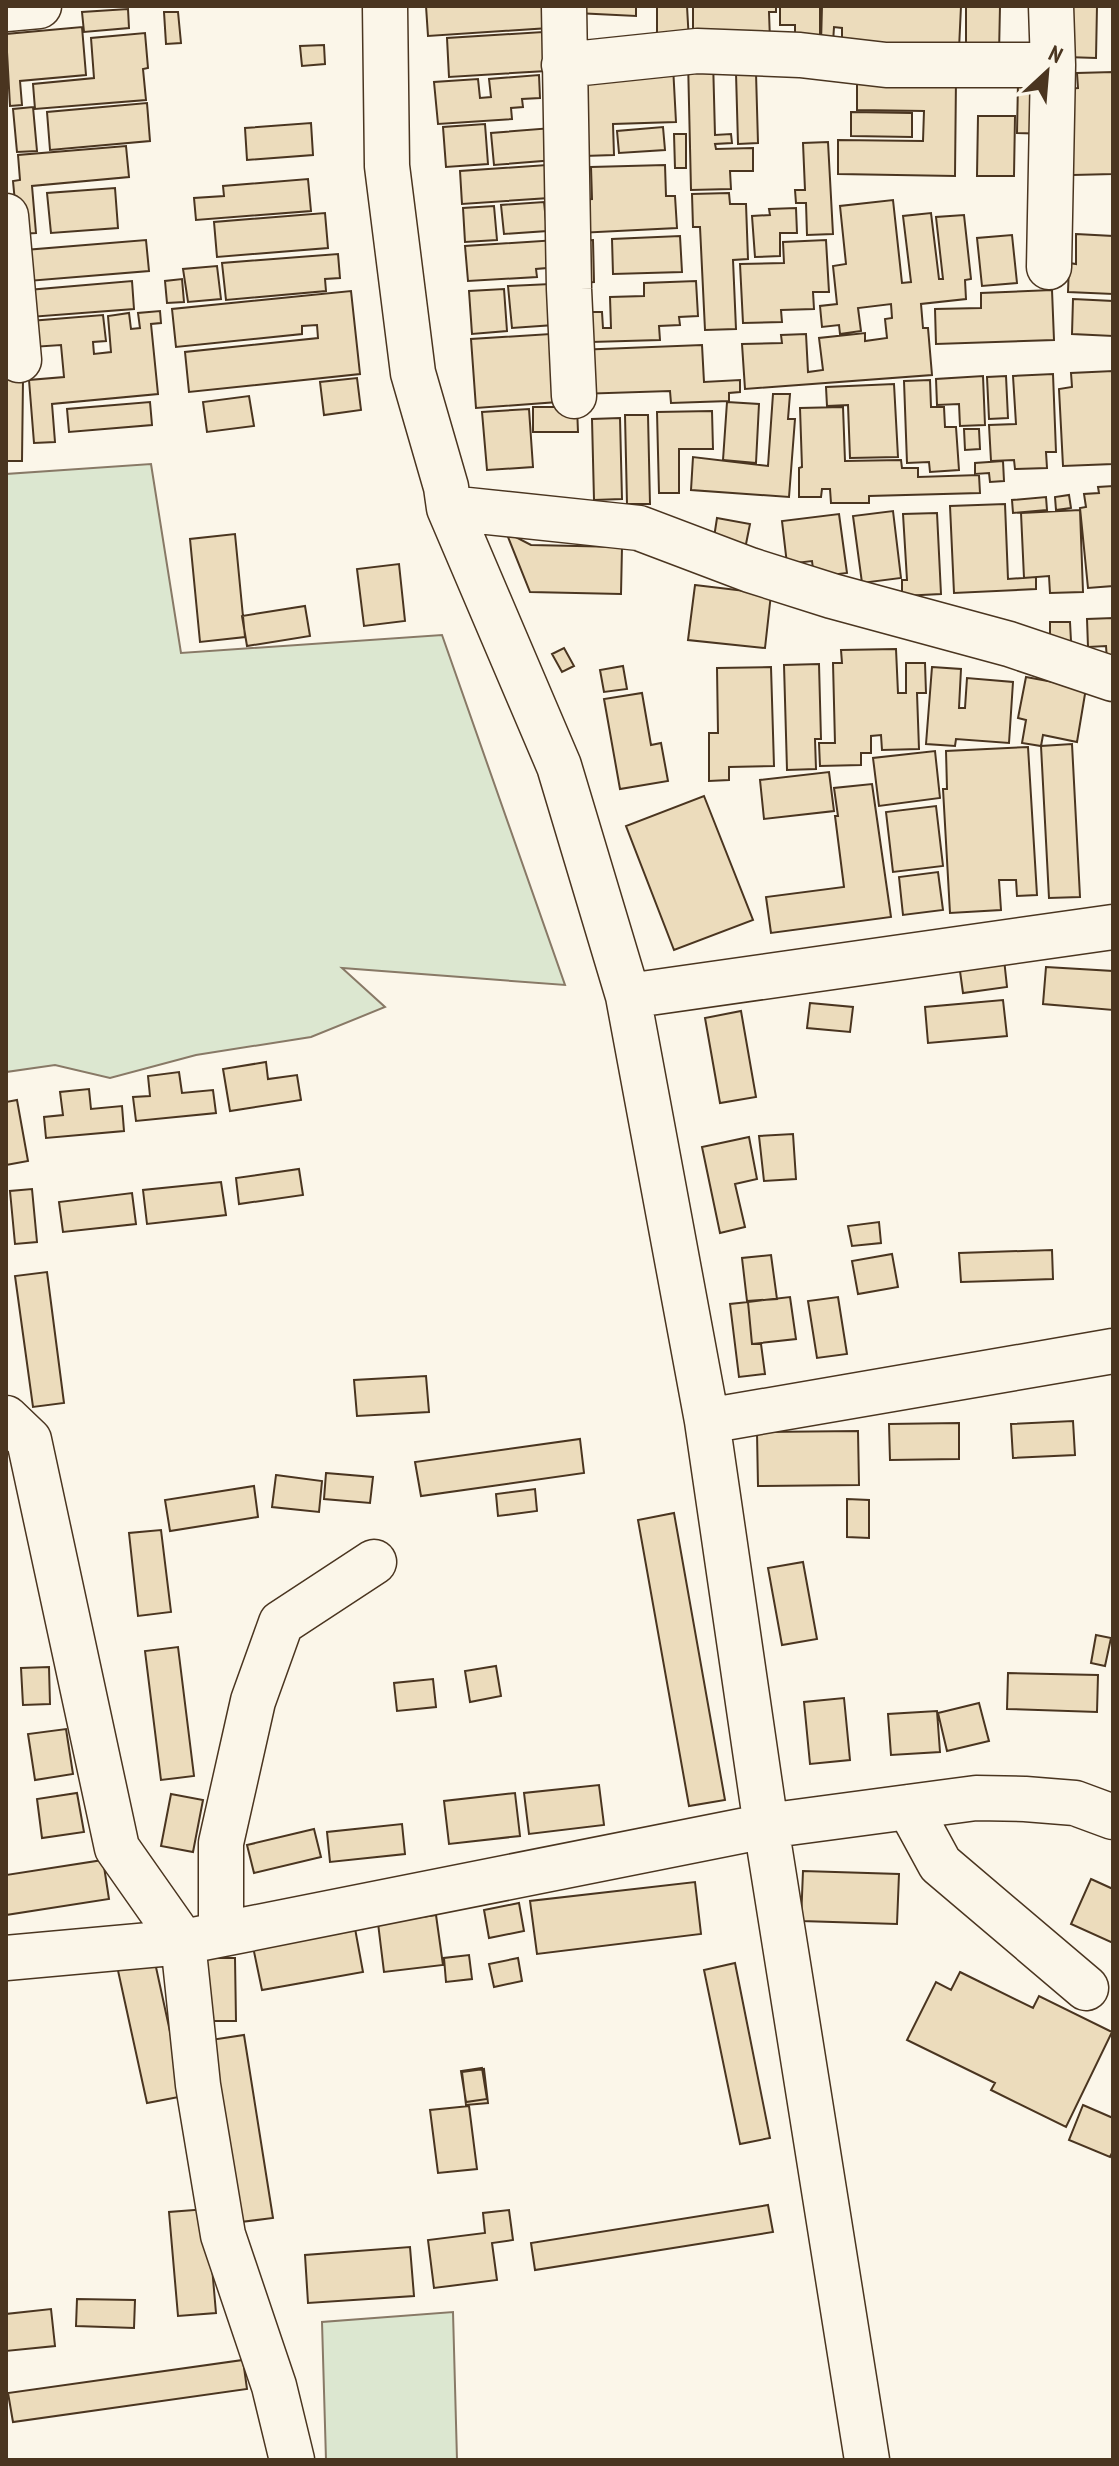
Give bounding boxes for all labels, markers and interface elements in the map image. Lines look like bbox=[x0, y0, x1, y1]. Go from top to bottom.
north arrow bbox=[1007, 32, 1087, 112]
text: N bbox=[1044, 39, 1067, 69]

